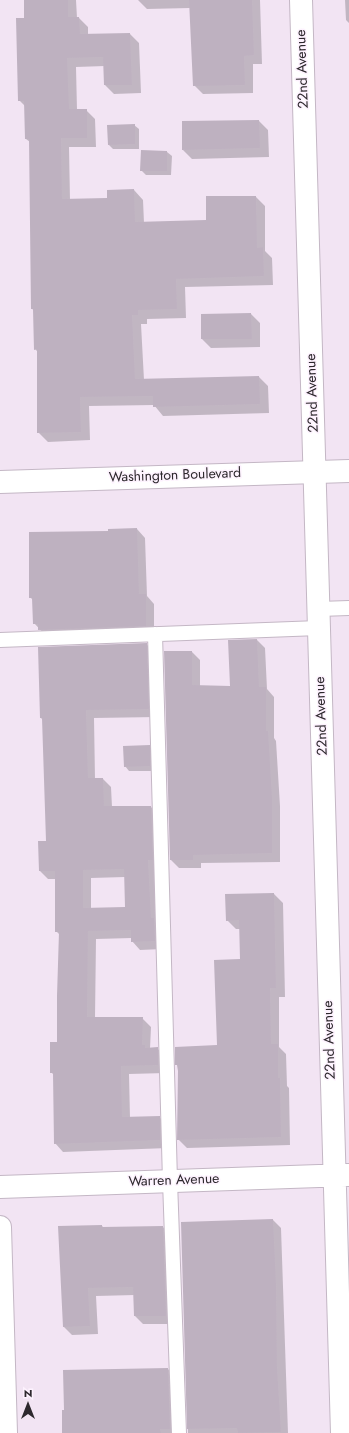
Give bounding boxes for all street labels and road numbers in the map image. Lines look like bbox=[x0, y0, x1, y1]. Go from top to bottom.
street label: 22nd Avenue bbox=[293, 29, 313, 109]
street label: 22nd Avenue bbox=[303, 353, 323, 433]
street label: Washington Boulevard bbox=[109, 465, 241, 487]
street label: 22nd Avenue bbox=[312, 676, 332, 756]
street label: 22nd Avenue bbox=[320, 1000, 340, 1080]
street label: Warren Avenue bbox=[128, 1171, 220, 1191]

